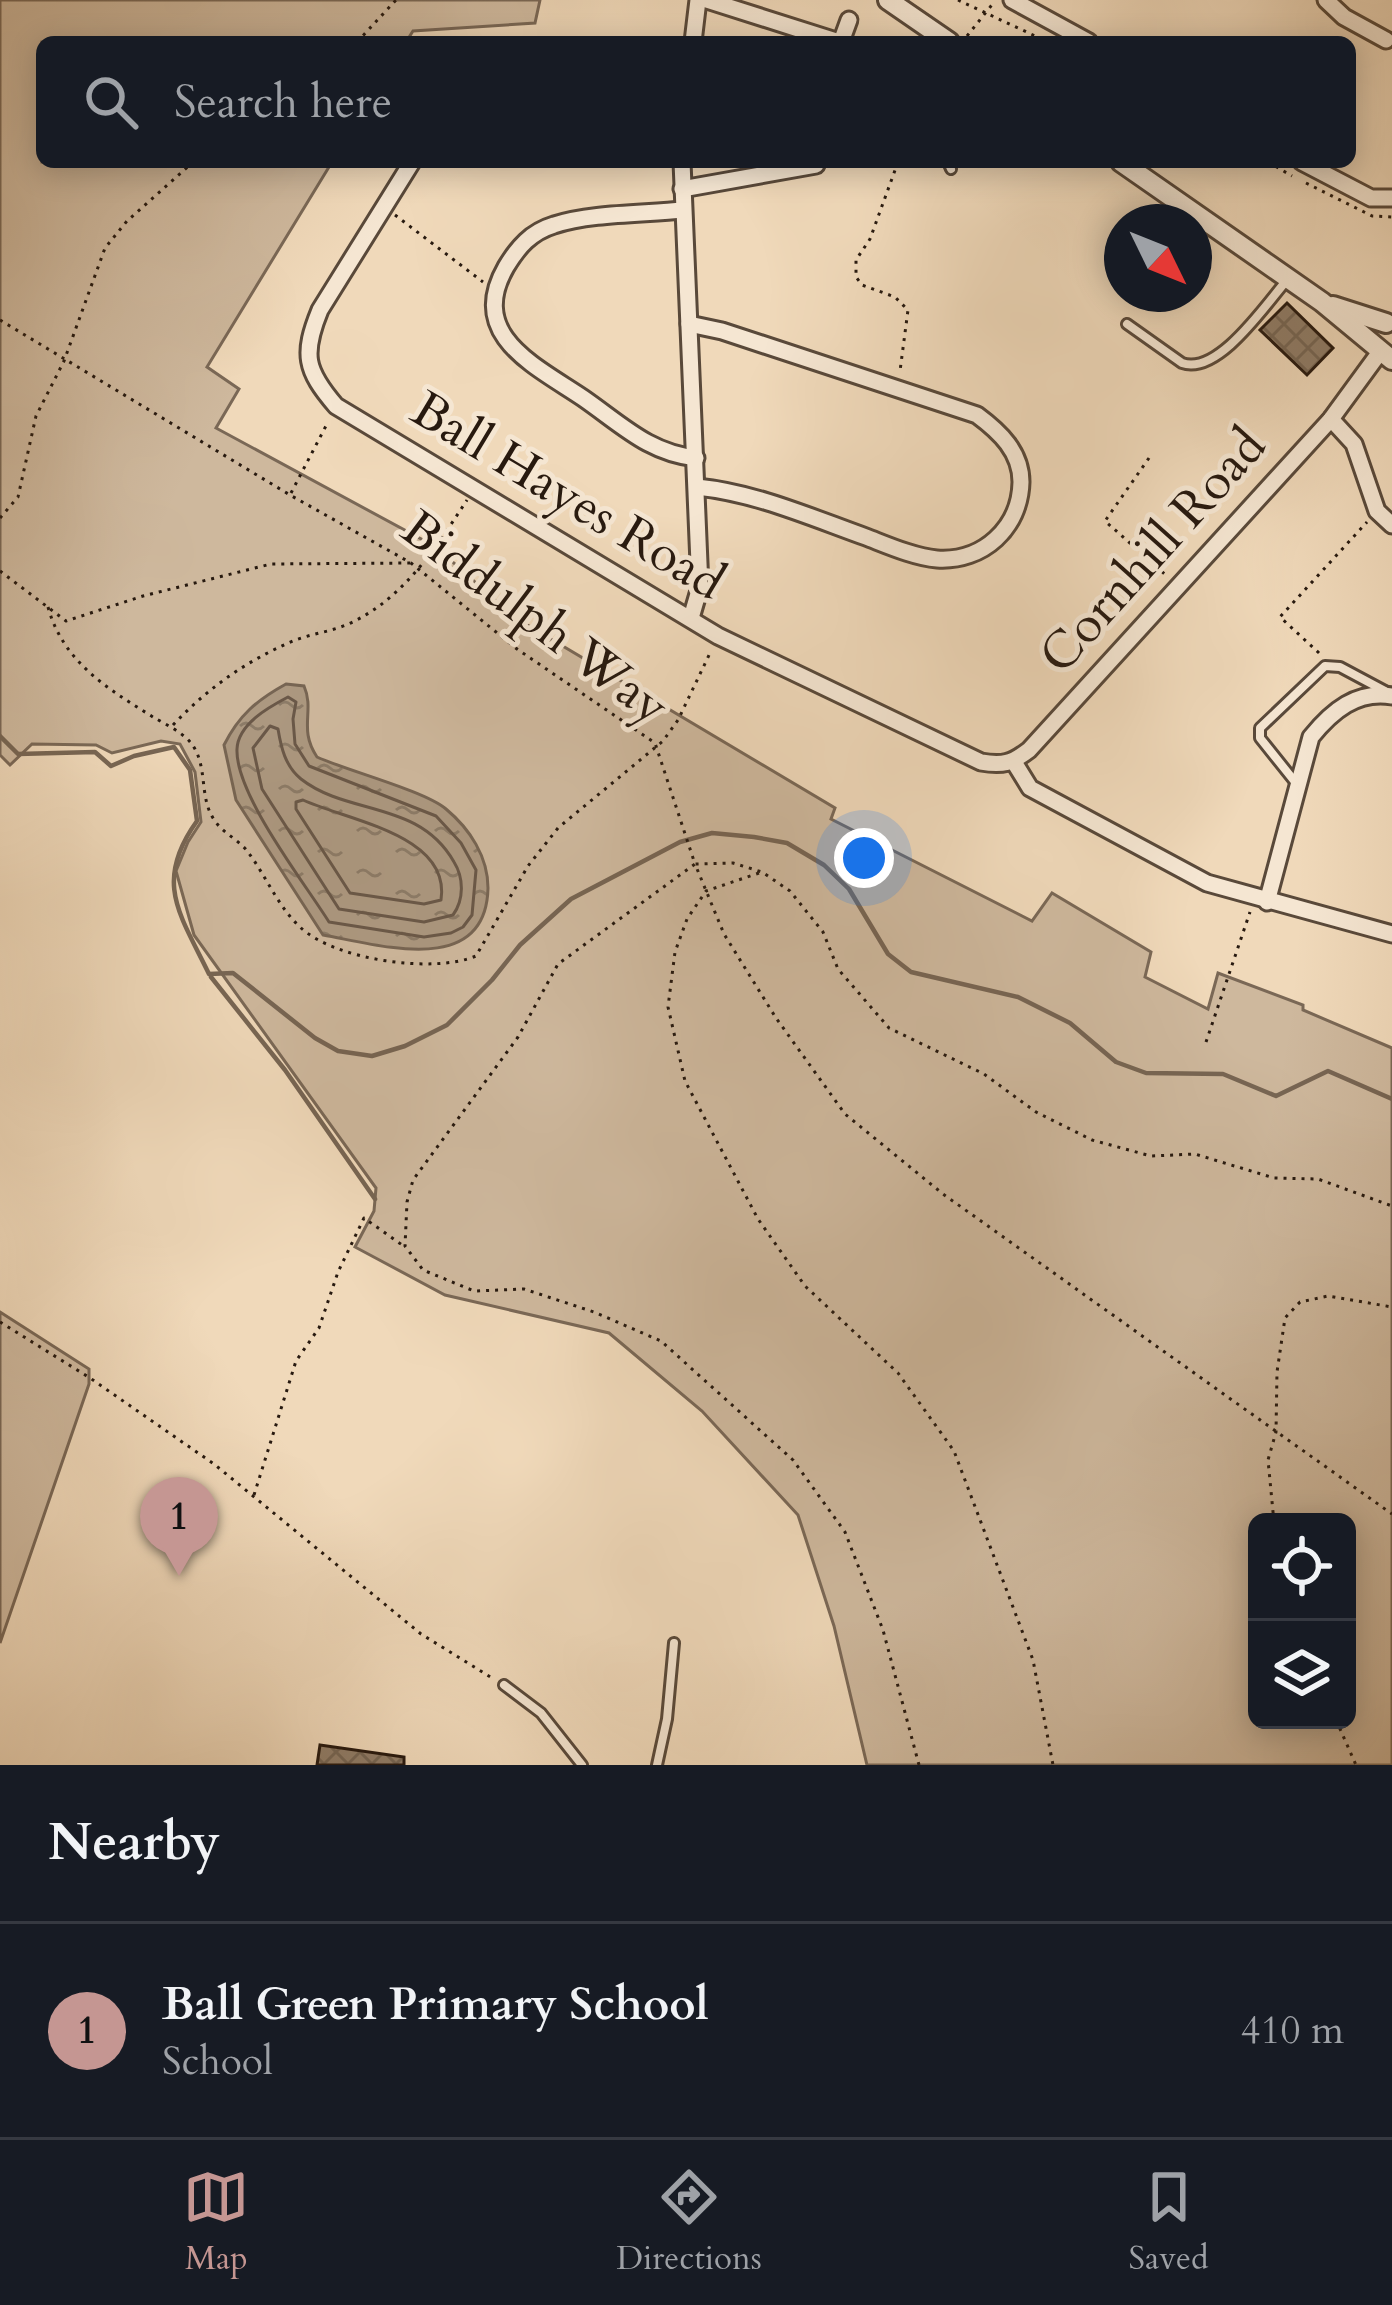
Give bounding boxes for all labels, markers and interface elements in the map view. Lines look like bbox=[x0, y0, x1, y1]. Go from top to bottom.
search box bbox=[36, 36, 1356, 168]
icon: search bbox=[78, 69, 144, 135]
text: Search here bbox=[174, 72, 392, 133]
north arrow bbox=[1104, 204, 1212, 312]
street label: Ball Hayes Road bbox=[398, 375, 738, 617]
street label: Cornhill Road bbox=[1024, 413, 1282, 689]
street label: Biddulph Way bbox=[387, 494, 683, 742]
your location bbox=[834, 828, 894, 888]
pin: 1 bbox=[140, 1477, 218, 1576]
map controls bbox=[1248, 1513, 1356, 1729]
button: locate bbox=[1248, 1513, 1356, 1621]
button: layers bbox=[1248, 1621, 1356, 1729]
text: Nearby bbox=[48, 1808, 220, 1878]
text: Ball Green Primary School bbox=[162, 1974, 709, 2035]
text: 1 bbox=[77, 2004, 97, 2057]
text: 410 m bbox=[1241, 2004, 1344, 2057]
text: School bbox=[162, 2035, 273, 2088]
tab: Map bbox=[183, 2164, 249, 2281]
tab: Directions bbox=[616, 2164, 762, 2281]
tab: Saved bbox=[1129, 2164, 1209, 2281]

